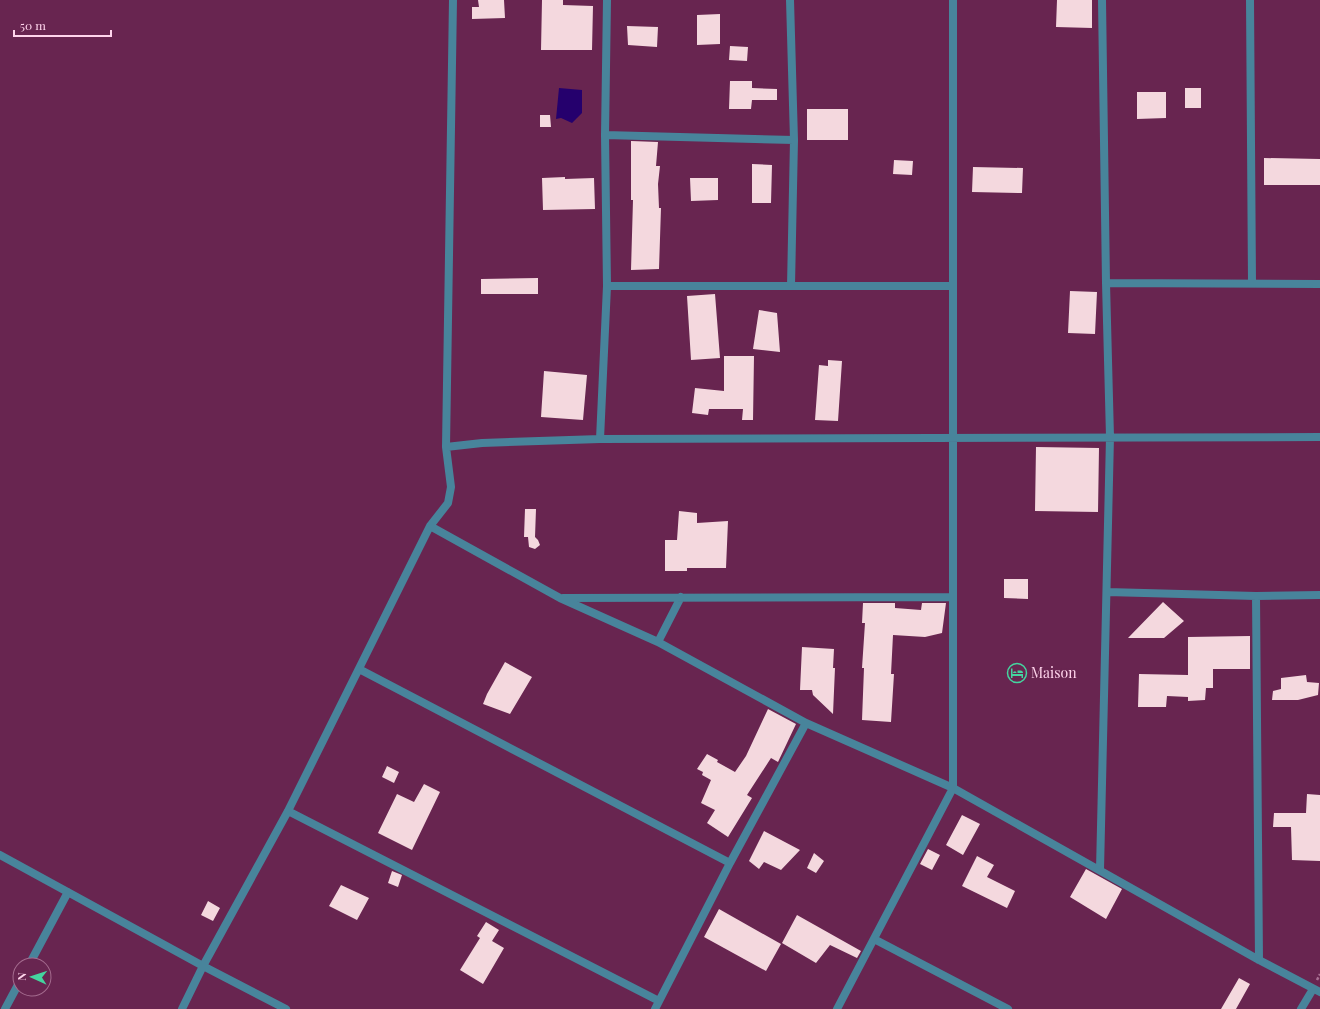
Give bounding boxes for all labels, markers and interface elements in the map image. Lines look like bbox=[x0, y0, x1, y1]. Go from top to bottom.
scale bar bbox=[14, 12, 111, 38]
text: 50 m bbox=[20, 17, 46, 33]
hotel icon: Maison bbox=[1006, 662, 1028, 684]
place label: Maison bbox=[1031, 663, 1077, 682]
north arrow bbox=[12, 957, 52, 997]
text: N bbox=[14, 972, 29, 981]

